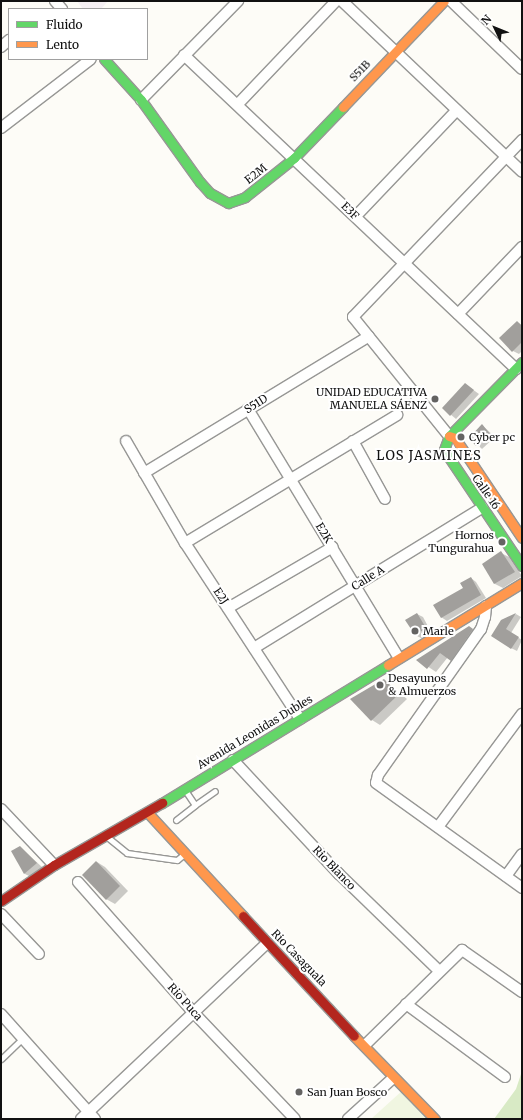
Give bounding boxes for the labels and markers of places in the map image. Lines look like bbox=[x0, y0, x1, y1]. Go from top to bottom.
place label: UNIDAD EDUCATIVA MANUELA SÁENZ bbox=[316, 386, 427, 412]
marker: UNIDAD EDUCATIVA MANUELA SÁENZ bbox=[430, 394, 440, 404]
place label: Cyber pc bbox=[469, 430, 515, 444]
marker: Cyber pc bbox=[456, 432, 466, 442]
place label: Hornos Tungurahua bbox=[428, 529, 494, 555]
marker: Hornos Tungurahua bbox=[497, 537, 507, 547]
place label: Marle bbox=[423, 624, 454, 638]
marker: Marle bbox=[410, 626, 420, 636]
place label: Desayunos & Almuerzos bbox=[388, 672, 456, 698]
marker: Desayunos & Almuerzos bbox=[375, 680, 385, 690]
place label: San Juan Bosco bbox=[307, 1085, 387, 1099]
marker: San Juan Bosco bbox=[294, 1087, 304, 1097]

